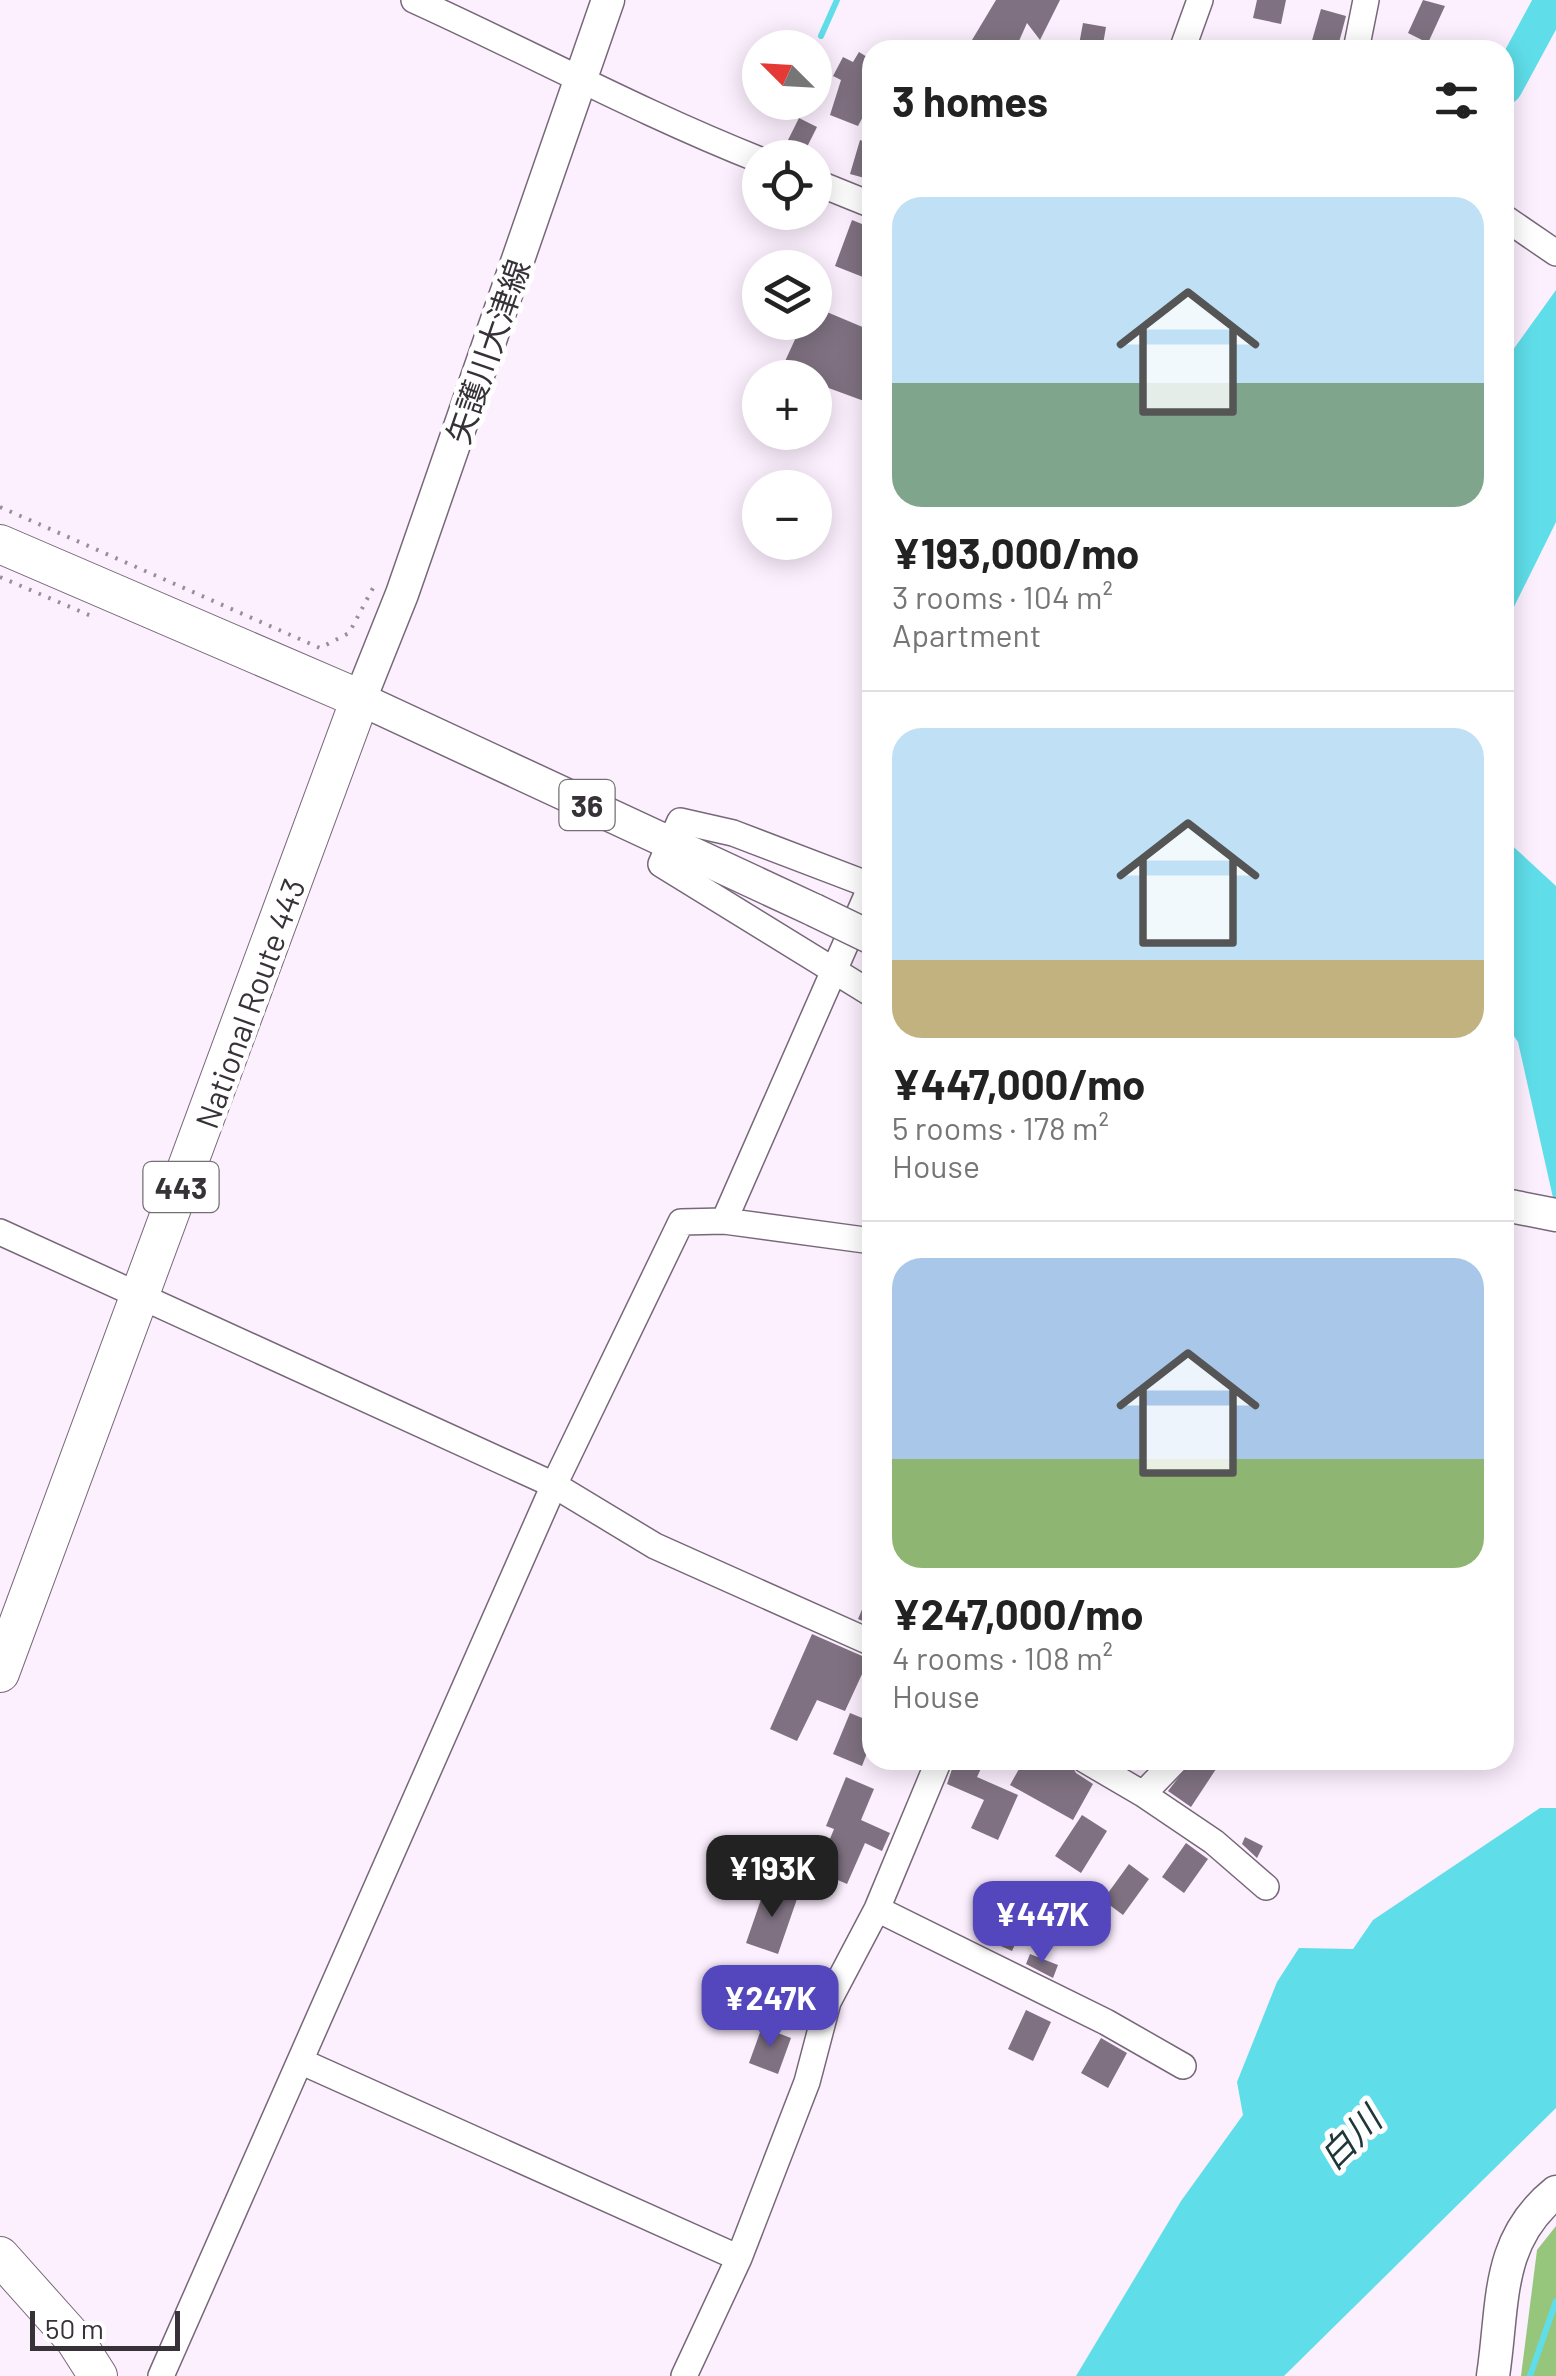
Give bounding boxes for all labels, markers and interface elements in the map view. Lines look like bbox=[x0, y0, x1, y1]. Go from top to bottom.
north arrow bbox=[742, 30, 832, 120]
map controls bbox=[742, 30, 832, 560]
icon: filters bbox=[1429, 73, 1484, 128]
text: 3 homes bbox=[892, 75, 1048, 125]
button: locate bbox=[742, 140, 832, 230]
button: layers bbox=[742, 250, 832, 340]
street label: 矢護川大津線 bbox=[438, 254, 536, 448]
icon: home bbox=[1098, 262, 1278, 442]
button: + bbox=[742, 360, 832, 450]
button: − bbox=[742, 470, 832, 560]
text: ¥193,000/mo bbox=[892, 527, 1140, 577]
text: 3 rooms · 104 m² bbox=[892, 577, 1113, 615]
text: Apartment bbox=[892, 615, 1041, 653]
road number: 36 bbox=[560, 780, 614, 830]
icon: home bbox=[1098, 793, 1278, 973]
street label: National Route 443 bbox=[186, 873, 312, 1133]
text: ¥447,000/mo bbox=[892, 1058, 1146, 1108]
text: 5 rooms · 178 m² bbox=[892, 1108, 1109, 1146]
text: House bbox=[892, 1146, 980, 1184]
road number: 443 bbox=[144, 1162, 218, 1212]
icon: home bbox=[1098, 1323, 1278, 1503]
text: ¥247,000/mo bbox=[892, 1588, 1144, 1638]
text: 4 rooms · 108 m² bbox=[892, 1638, 1113, 1676]
text: House bbox=[892, 1676, 980, 1714]
pin: ¥193K bbox=[702, 1835, 842, 1920]
text: ¥193K bbox=[728, 1848, 816, 1886]
pin: ¥447K bbox=[972, 1881, 1112, 1966]
text: ¥447K bbox=[995, 1894, 1089, 1932]
pin: ¥247K bbox=[700, 1965, 840, 2050]
text: ¥247K bbox=[724, 1978, 816, 2016]
water label: 白川 bbox=[1309, 2095, 1391, 2177]
scale bar bbox=[30, 2306, 180, 2350]
text: 50 m bbox=[45, 2311, 104, 2345]

